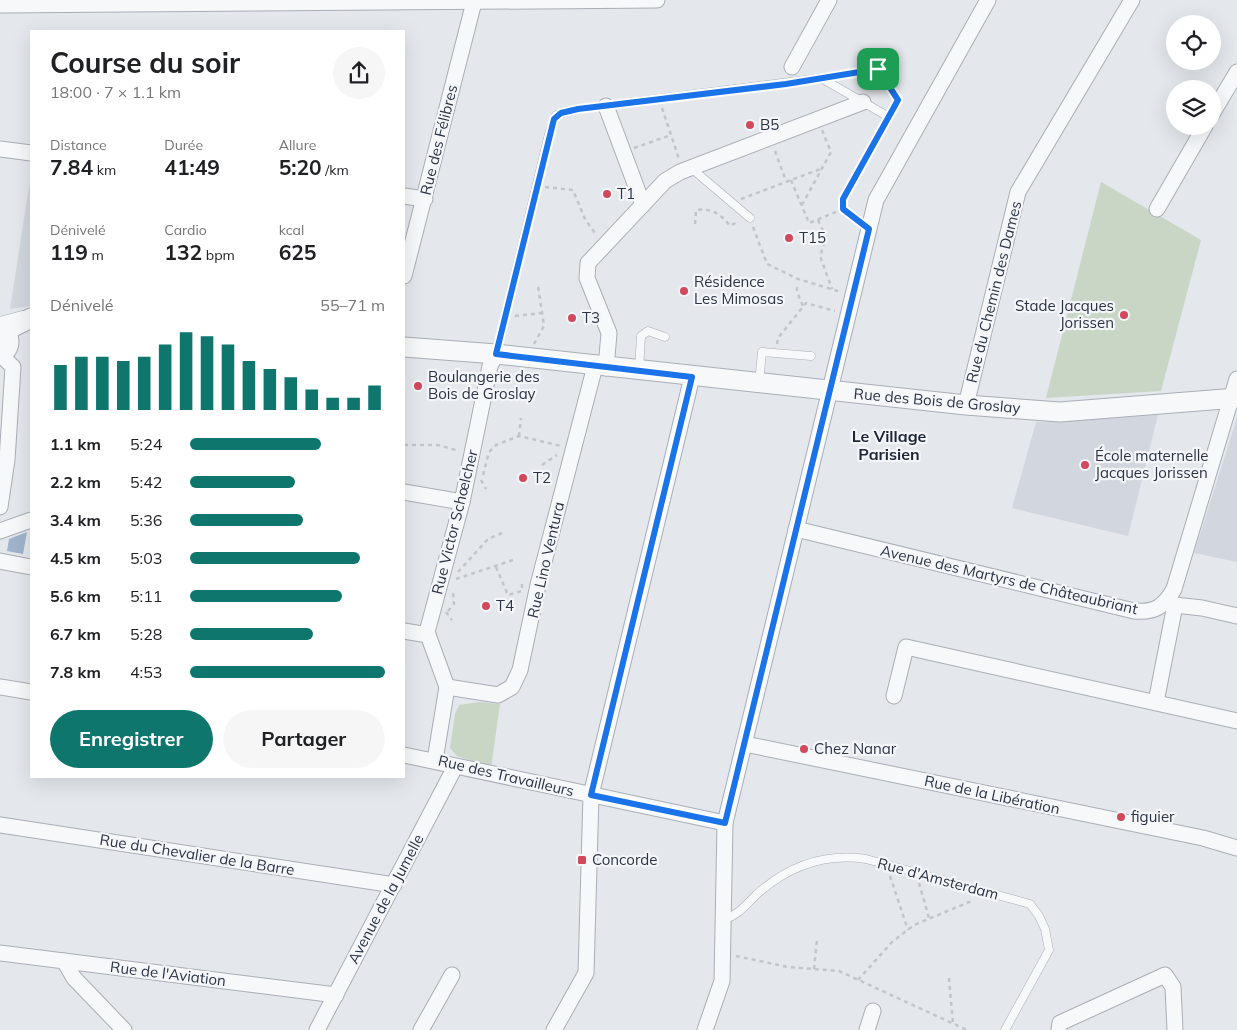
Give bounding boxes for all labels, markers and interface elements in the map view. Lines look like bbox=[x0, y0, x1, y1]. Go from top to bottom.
map controls bbox=[1166, 15, 1221, 135]
button: locate bbox=[1166, 15, 1221, 70]
text: Course du soir bbox=[50, 45, 240, 80]
button: share bbox=[333, 47, 385, 99]
pin bbox=[857, 48, 899, 90]
icon: arrive bbox=[864, 55, 892, 83]
button: layers bbox=[1166, 80, 1221, 135]
text: 18:00 · 7 × 1.1 km bbox=[50, 82, 181, 102]
street label: Rue des Félibres bbox=[416, 83, 461, 197]
place label: B5 bbox=[760, 115, 779, 134]
marker: B5 bbox=[744, 119, 756, 131]
text: Distance bbox=[50, 136, 107, 154]
text: Durée bbox=[164, 136, 203, 154]
text: Allure bbox=[279, 136, 316, 154]
text: 7.84 bbox=[50, 154, 93, 180]
text: 41:49 bbox=[164, 154, 220, 180]
text: 5:20 bbox=[279, 154, 322, 180]
text: km bbox=[93, 161, 116, 179]
text: /km bbox=[322, 161, 349, 179]
place label: T1 bbox=[617, 184, 635, 203]
marker: T1 bbox=[601, 188, 613, 200]
street label: Rue du Chemin des Dames bbox=[962, 199, 1025, 385]
text: Dénivelé bbox=[50, 221, 106, 239]
text: Cardio bbox=[164, 221, 207, 239]
text: kcal bbox=[279, 221, 304, 239]
place label: T15 bbox=[799, 228, 826, 247]
marker: T15 bbox=[783, 232, 795, 244]
text: 119 bbox=[50, 239, 88, 265]
text: 132 bbox=[164, 239, 202, 265]
text: 625 bbox=[279, 239, 316, 265]
text: m bbox=[88, 246, 104, 264]
text: bpm bbox=[202, 246, 235, 264]
place label: Résidence Les Mimosas bbox=[694, 272, 784, 308]
marker: Résidence Les Mimosas bbox=[678, 285, 690, 297]
text: Dénivelé bbox=[50, 295, 113, 315]
text: 55–71 m bbox=[320, 295, 385, 315]
place label: Stade Jacques Jorissen bbox=[1015, 296, 1114, 332]
place label: T3 bbox=[582, 308, 600, 327]
marker: Stade Jacques Jorissen bbox=[1118, 309, 1130, 321]
marker: T3 bbox=[566, 312, 578, 324]
place label: Boulangerie des Bois de Groslay bbox=[428, 367, 540, 403]
marker: Boulangerie des Bois de Groslay bbox=[412, 380, 424, 392]
street label: Rue des Bois de Groslay bbox=[853, 384, 1021, 417]
district label: Le Village Parisien bbox=[852, 426, 927, 464]
text: 1.1 km bbox=[50, 434, 101, 454]
text: 5:24 bbox=[130, 434, 162, 454]
place label: École maternelle Jacques Jorissen bbox=[1095, 446, 1208, 482]
street label: Rue Victor Schœlcher bbox=[427, 447, 482, 596]
marker: École maternelle Jacques Jorissen bbox=[1079, 459, 1091, 471]
place label: T2 bbox=[533, 468, 551, 487]
text: 2.2 km bbox=[50, 472, 101, 492]
text: 5:42 bbox=[130, 472, 162, 492]
marker: T2 bbox=[517, 472, 529, 484]
street label: Rue Lino Ventura bbox=[523, 500, 568, 620]
text: 3.4 km bbox=[50, 510, 101, 530]
text: 5:36 bbox=[130, 510, 162, 530]
street label: Avenue des Martyrs de Châteaubriant bbox=[879, 541, 1140, 618]
text: 4.5 km bbox=[50, 548, 101, 568]
text: 5:03 bbox=[130, 548, 162, 568]
text: 5.6 km bbox=[50, 586, 101, 606]
text: 5:11 bbox=[130, 586, 162, 606]
place label: T4 bbox=[496, 596, 514, 615]
marker: T4 bbox=[480, 600, 492, 612]
text: 6.7 km bbox=[50, 624, 101, 644]
text: 5:28 bbox=[130, 624, 162, 644]
text: 7.8 km bbox=[50, 662, 101, 682]
text: 4:53 bbox=[130, 662, 162, 682]
button: Enregistrer bbox=[50, 710, 213, 768]
button: Partager bbox=[223, 710, 385, 768]
place label: Chez Nanar bbox=[814, 739, 897, 758]
marker: Chez Nanar bbox=[798, 743, 810, 755]
street label: Rue des Travailleurs bbox=[436, 751, 576, 800]
street label: Rue de la Libération bbox=[923, 771, 1062, 818]
place label: figuier bbox=[1131, 807, 1175, 826]
marker: figuier bbox=[1115, 811, 1127, 823]
street label: Rue du Chevalier de la Barre bbox=[98, 830, 296, 879]
street label: Avenue de la Jumelle bbox=[343, 831, 428, 967]
place label: Concorde bbox=[592, 850, 657, 869]
street label: Rue d'Amsterdam bbox=[875, 853, 1001, 904]
marker: Concorde bbox=[576, 854, 588, 866]
street label: Rue de l'Aviation bbox=[109, 957, 227, 990]

